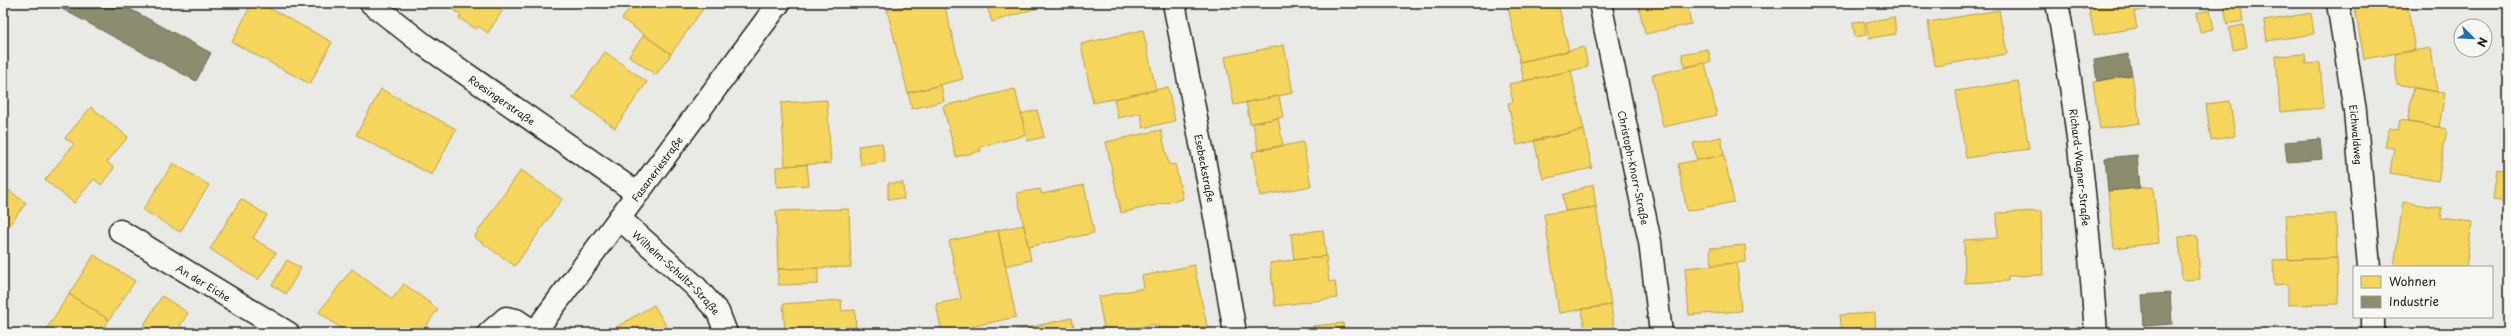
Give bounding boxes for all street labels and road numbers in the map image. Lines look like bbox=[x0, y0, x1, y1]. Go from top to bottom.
street label: Roesingerstraße bbox=[466, 71, 539, 128]
street label: Eichwaldweg bbox=[2347, 103, 2367, 165]
street label: Richard-Wagner-Straße bbox=[2067, 108, 2095, 227]
street label: Christoph-Knorr-Straße bbox=[1615, 109, 1654, 226]
street label: Fasaneriestraße bbox=[627, 133, 685, 204]
street label: Esebeckstraße bbox=[1192, 133, 1220, 203]
street label: Wilhelm-Schultz-Straße bbox=[630, 226, 724, 317]
street label: An der Eiche bbox=[174, 260, 234, 304]

